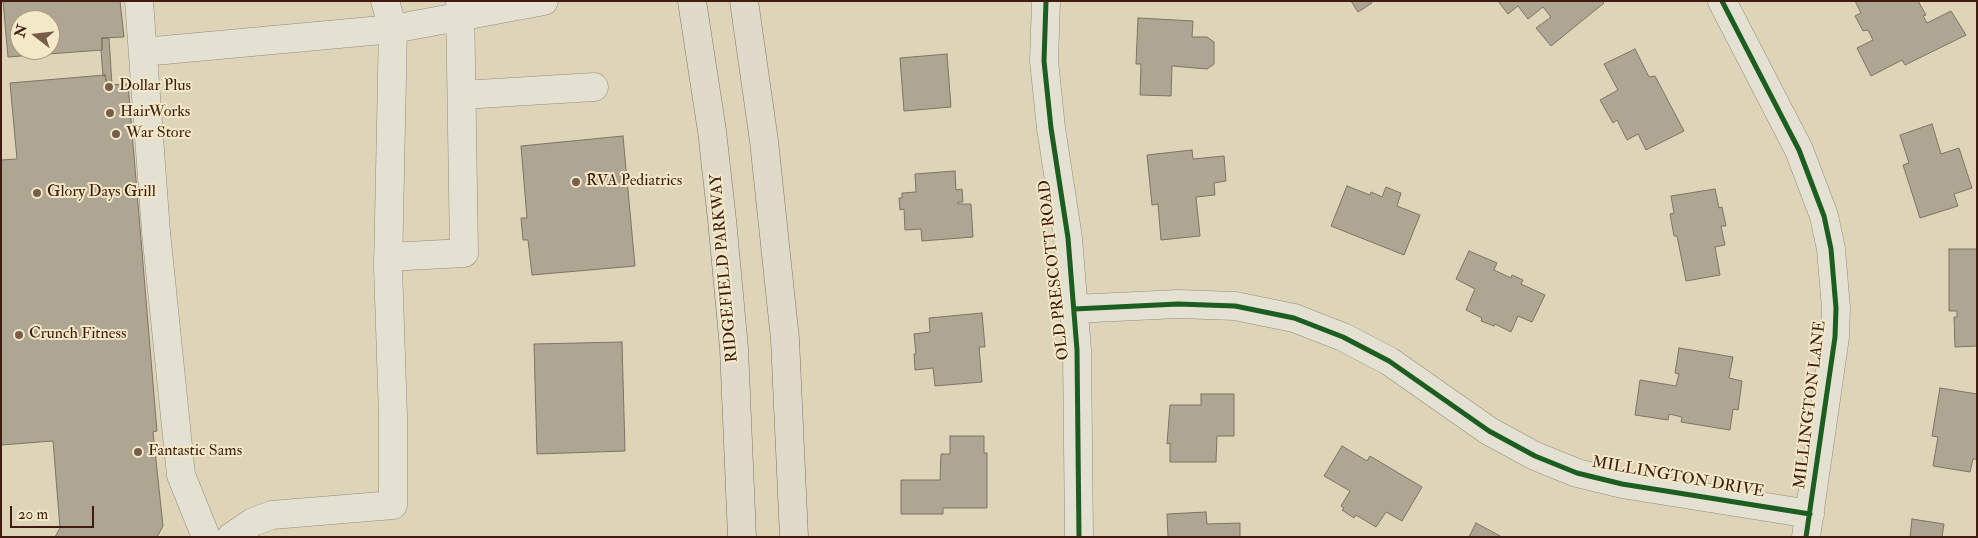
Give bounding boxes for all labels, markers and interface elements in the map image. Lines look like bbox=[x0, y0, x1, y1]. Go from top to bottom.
north arrow bbox=[10, 10, 60, 60]
text: N bbox=[11, 23, 31, 39]
place label: Dollar Plus bbox=[119, 77, 191, 97]
marker: Dollar Plus bbox=[103, 81, 115, 93]
place label: HairWorks bbox=[120, 103, 190, 123]
marker: HairWorks bbox=[104, 107, 116, 119]
place label: War Store bbox=[126, 124, 191, 144]
marker: War Store bbox=[110, 128, 122, 140]
place label: RVA Pediatrics bbox=[586, 172, 682, 192]
street label: RIDGEFIELD PARKWAY bbox=[707, 173, 743, 363]
marker: RVA Pediatrics bbox=[570, 176, 582, 188]
street label: OLD PRESCOTT ROAD bbox=[1036, 179, 1074, 361]
place label: Glory Days Grill bbox=[47, 183, 156, 203]
marker: Glory Days Grill bbox=[31, 187, 43, 199]
street label: MILLINGTON LANE bbox=[1791, 320, 1831, 490]
place label: Crunch Fitness bbox=[29, 325, 126, 345]
marker: Crunch Fitness bbox=[13, 329, 25, 341]
place label: Fantastic Sams bbox=[148, 442, 242, 462]
marker: Fantastic Sams bbox=[132, 446, 144, 458]
street label: MILLINGTON DRIVE bbox=[1590, 453, 1766, 503]
scale bar bbox=[12, 496, 96, 528]
text: 20 m bbox=[18, 505, 48, 524]

